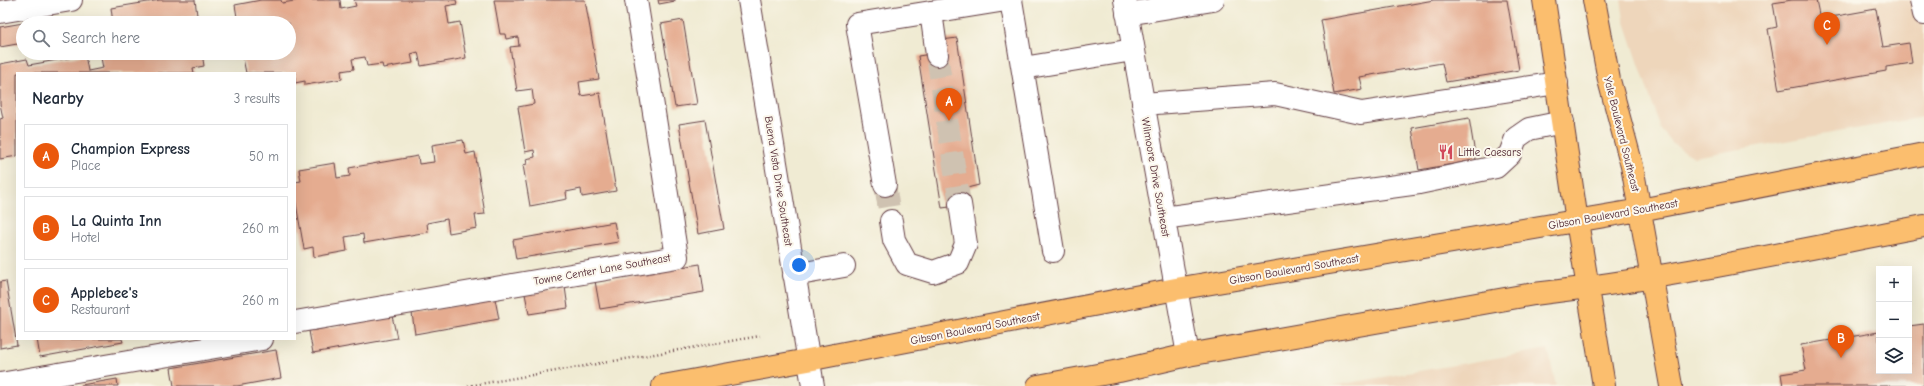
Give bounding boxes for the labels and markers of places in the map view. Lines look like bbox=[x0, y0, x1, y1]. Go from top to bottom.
pin: C bbox=[1814, 12, 1840, 45]
pin: A bbox=[936, 88, 962, 121]
restaurant icon: Little Caesars bbox=[1437, 143, 1455, 161]
place label: Little Caesars bbox=[1458, 146, 1521, 159]
pin: B bbox=[1828, 325, 1854, 358]

